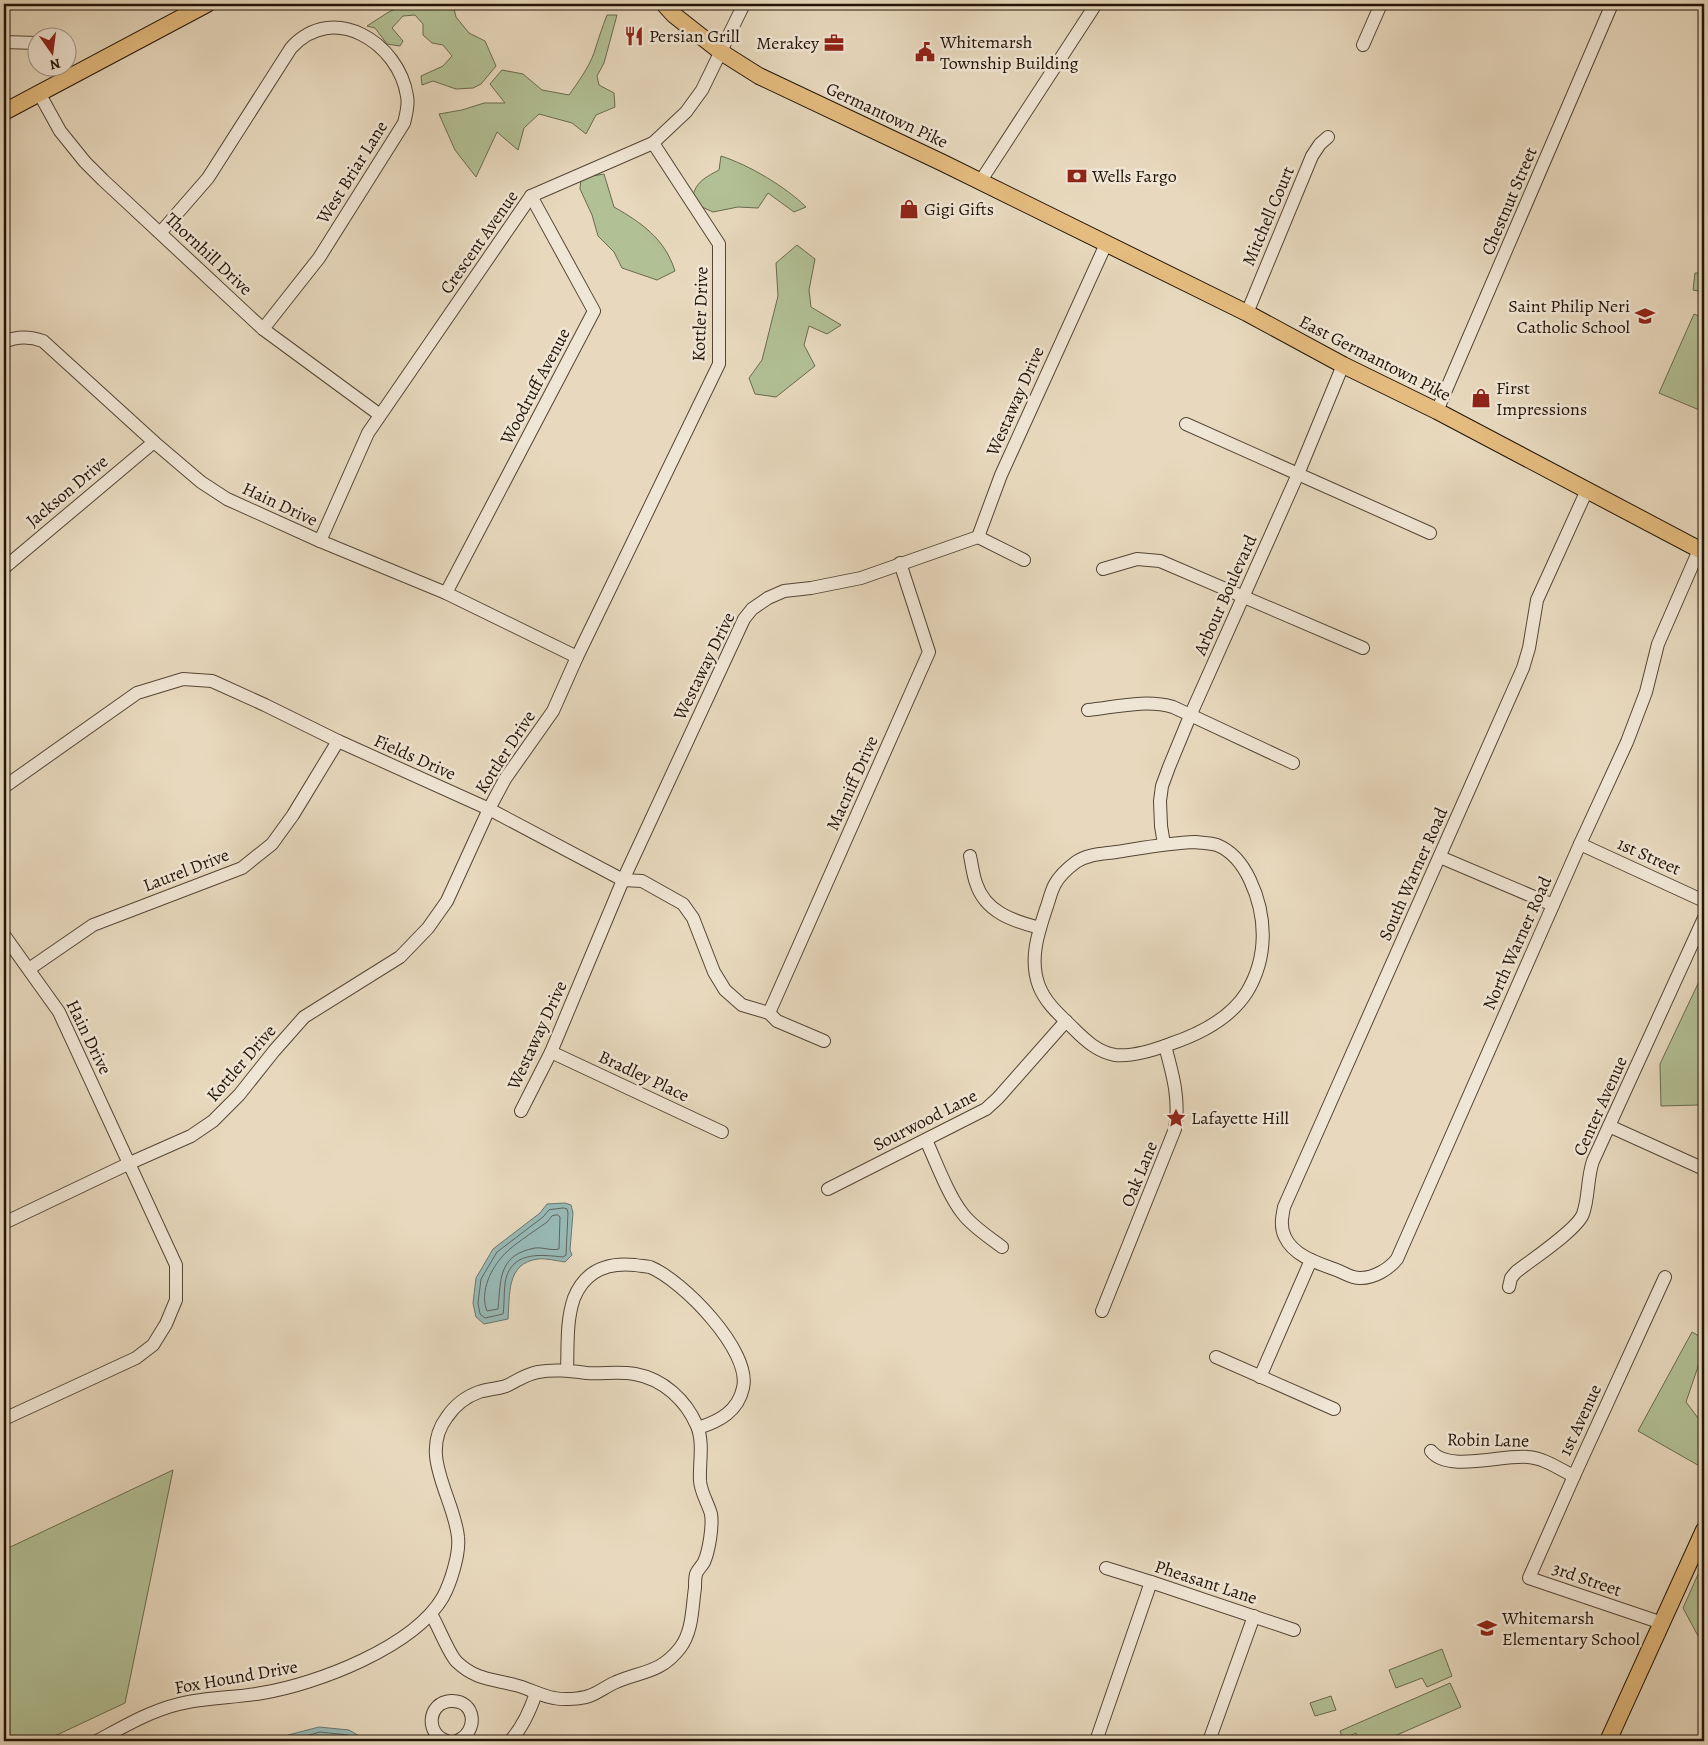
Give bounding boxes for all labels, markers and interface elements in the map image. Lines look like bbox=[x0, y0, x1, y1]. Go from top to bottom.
place label: Persian Grill bbox=[649, 24, 740, 48]
restaurant icon: Persian Grill bbox=[623, 25, 645, 47]
north arrow bbox=[28, 28, 78, 78]
place label: Whitemarsh Township Building bbox=[939, 30, 1079, 75]
place label: Merakey bbox=[756, 31, 820, 55]
office icon: Merakey bbox=[823, 32, 845, 54]
public building icon: Whitemarsh Township Building bbox=[914, 41, 936, 63]
text: N bbox=[48, 54, 62, 75]
street label: Germantown Pike bbox=[822, 76, 952, 154]
street label: West Briar Lane bbox=[310, 116, 393, 229]
street label: Chestnut Street bbox=[1475, 143, 1543, 259]
street label: Mitchell Court bbox=[1236, 162, 1300, 270]
place label: Wells Fargo bbox=[1091, 164, 1177, 188]
bank icon: Wells Fargo bbox=[1066, 165, 1088, 187]
street label: Crescent Avenue bbox=[434, 185, 524, 299]
place label: Gigi Gifts bbox=[924, 197, 994, 221]
shop icon: Gigi Gifts bbox=[898, 198, 920, 220]
street label: Thornhill Drive bbox=[160, 207, 258, 301]
street label: Kottler Drive bbox=[686, 266, 714, 362]
place label: Saint Philip Neri Catholic School bbox=[1508, 294, 1631, 339]
school or university icon: Saint Philip Neri Catholic School bbox=[1634, 305, 1656, 327]
street label: East Germantown Pike bbox=[1295, 309, 1455, 407]
street label: Woodruff Avenue bbox=[494, 324, 576, 449]
street label: Westaway Drive bbox=[980, 343, 1050, 460]
place label: First Impressions bbox=[1496, 376, 1587, 421]
shop icon: First Impressions bbox=[1470, 387, 1492, 409]
street label: Jackson Drive bbox=[21, 450, 113, 532]
street label: Hain Drive bbox=[238, 476, 322, 532]
street label: Arbour Boulevard bbox=[1187, 531, 1262, 660]
street label: Westaway Drive bbox=[667, 608, 740, 725]
street label: Kottler Drive bbox=[469, 706, 541, 798]
street label: Fields Drive bbox=[370, 728, 460, 786]
street label: Macniff Drive bbox=[820, 732, 884, 834]
street label: South Warner Road bbox=[1373, 803, 1453, 944]
street label: 1st Street bbox=[1613, 831, 1685, 881]
street label: Laurel Drive bbox=[139, 843, 233, 897]
street label: North Warner Road bbox=[1477, 872, 1557, 1014]
street label: Westaway Drive bbox=[501, 977, 573, 1094]
street label: Hain Drive bbox=[61, 996, 117, 1078]
street label: Kottler Drive bbox=[201, 1019, 281, 1107]
street label: Bradley Place bbox=[595, 1045, 693, 1107]
street label: Center Avenue bbox=[1567, 1052, 1633, 1160]
street label: Sourwood Lane bbox=[869, 1083, 981, 1157]
place label: Lafayette Hill bbox=[1191, 1106, 1289, 1130]
place icon: Lafayette Hill bbox=[1165, 1107, 1187, 1129]
street label: Oak Lane bbox=[1115, 1138, 1163, 1210]
street label: 1st Avenue bbox=[1553, 1380, 1607, 1460]
street label: Robin Lane bbox=[1447, 1427, 1529, 1453]
street label: Pheasant Lane bbox=[1152, 1554, 1260, 1610]
street label: 3rd Street bbox=[1549, 1556, 1625, 1602]
place label: Whitemarsh Elementary School bbox=[1501, 1606, 1640, 1651]
school or university icon: Whitemarsh Elementary School bbox=[1476, 1617, 1498, 1639]
street label: Fox Hound Drive bbox=[173, 1654, 299, 1700]

